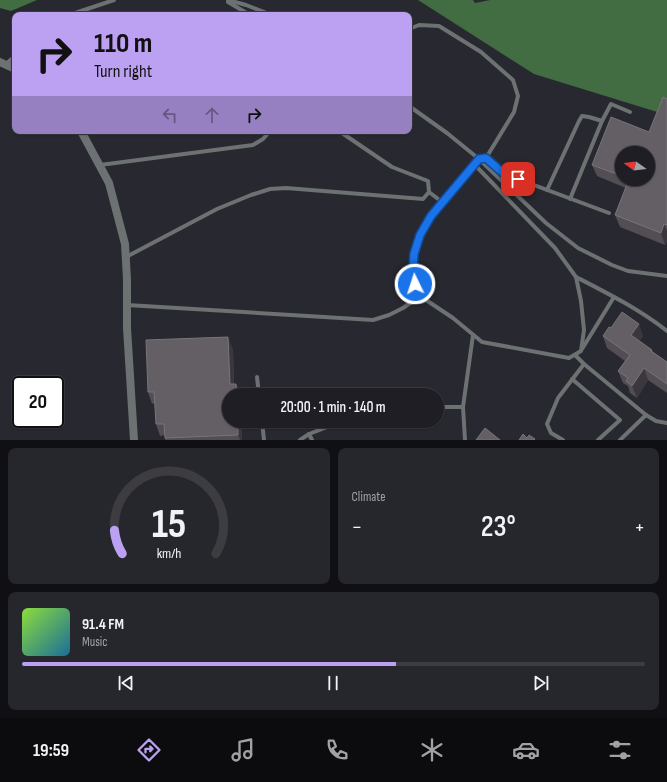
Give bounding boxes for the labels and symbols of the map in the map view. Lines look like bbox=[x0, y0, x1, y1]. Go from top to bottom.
north arrow bbox=[615, 146, 655, 186]
pin bbox=[501, 162, 535, 196]
position arrow bbox=[394, 263, 436, 305]
speed limit sign: 20 bbox=[12, 376, 64, 428]

